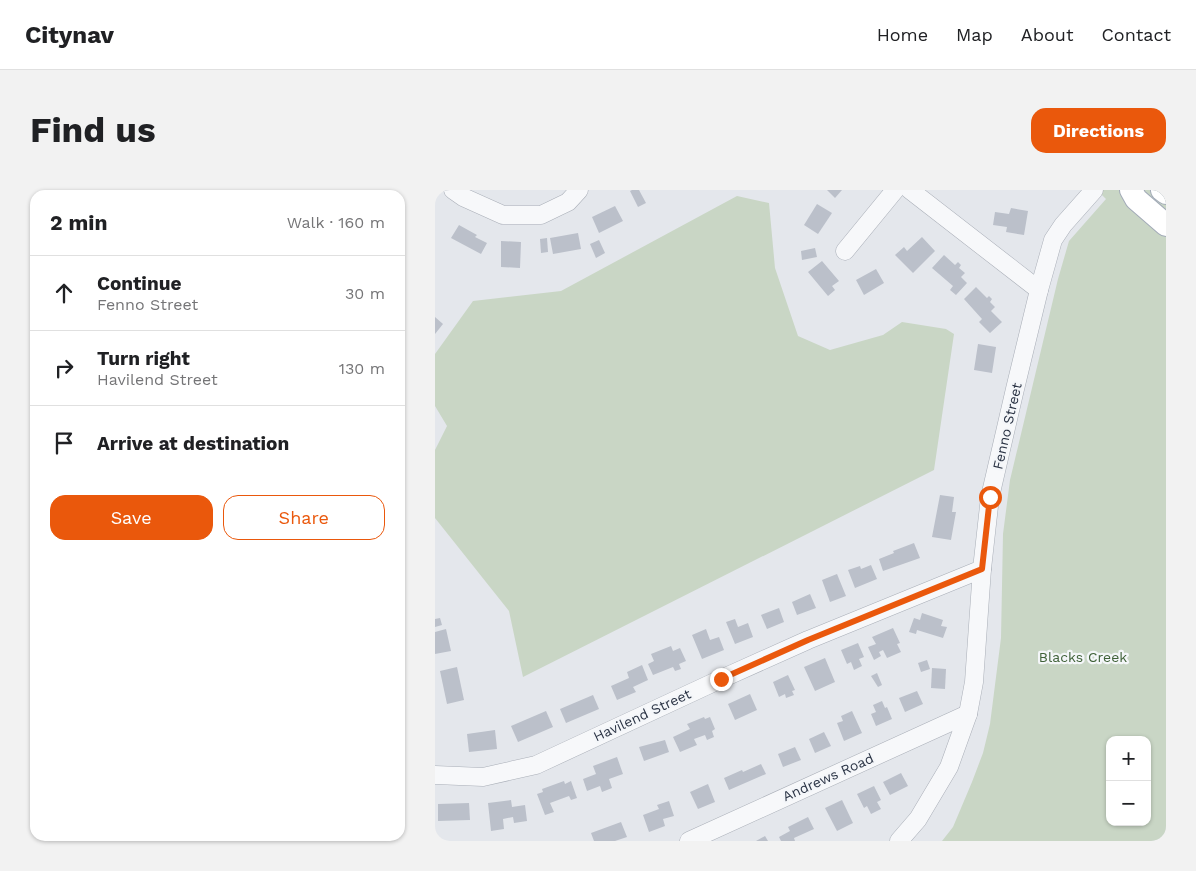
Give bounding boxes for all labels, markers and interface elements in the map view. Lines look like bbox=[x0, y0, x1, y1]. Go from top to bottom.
text: Citynav bbox=[25, 21, 114, 49]
text: Home bbox=[877, 24, 928, 45]
text: Map bbox=[956, 24, 993, 45]
text: About bbox=[1021, 24, 1073, 45]
text: Contact bbox=[1101, 24, 1171, 45]
button: Directions bbox=[1031, 108, 1166, 153]
text: Find us bbox=[30, 109, 156, 151]
text: 2 min bbox=[50, 210, 107, 235]
text: Walk · 160 m bbox=[287, 213, 385, 232]
text: Continue bbox=[97, 272, 181, 295]
icon: ahead bbox=[50, 279, 78, 307]
text: 30 m bbox=[345, 284, 385, 303]
text: Fenno Street bbox=[97, 295, 198, 314]
text: Turn right bbox=[97, 347, 190, 370]
icon: right bbox=[50, 354, 78, 382]
text: 130 m bbox=[339, 359, 385, 378]
text: Havilend Street bbox=[97, 370, 218, 389]
street label: Fenno Street bbox=[989, 381, 1025, 471]
icon: arrive bbox=[50, 429, 78, 457]
text: Arrive at destination bbox=[97, 432, 289, 455]
route start bbox=[979, 486, 1002, 509]
button: Save bbox=[50, 495, 213, 540]
button: Share bbox=[223, 495, 385, 540]
park label: Blacks Creek bbox=[1039, 649, 1127, 665]
route end bbox=[710, 668, 733, 691]
street label: Havilend Street bbox=[591, 685, 693, 745]
map controls bbox=[1106, 736, 1151, 826]
button: + bbox=[1106, 736, 1151, 781]
street label: Andrews Road bbox=[780, 750, 876, 804]
button: − bbox=[1106, 781, 1151, 826]

